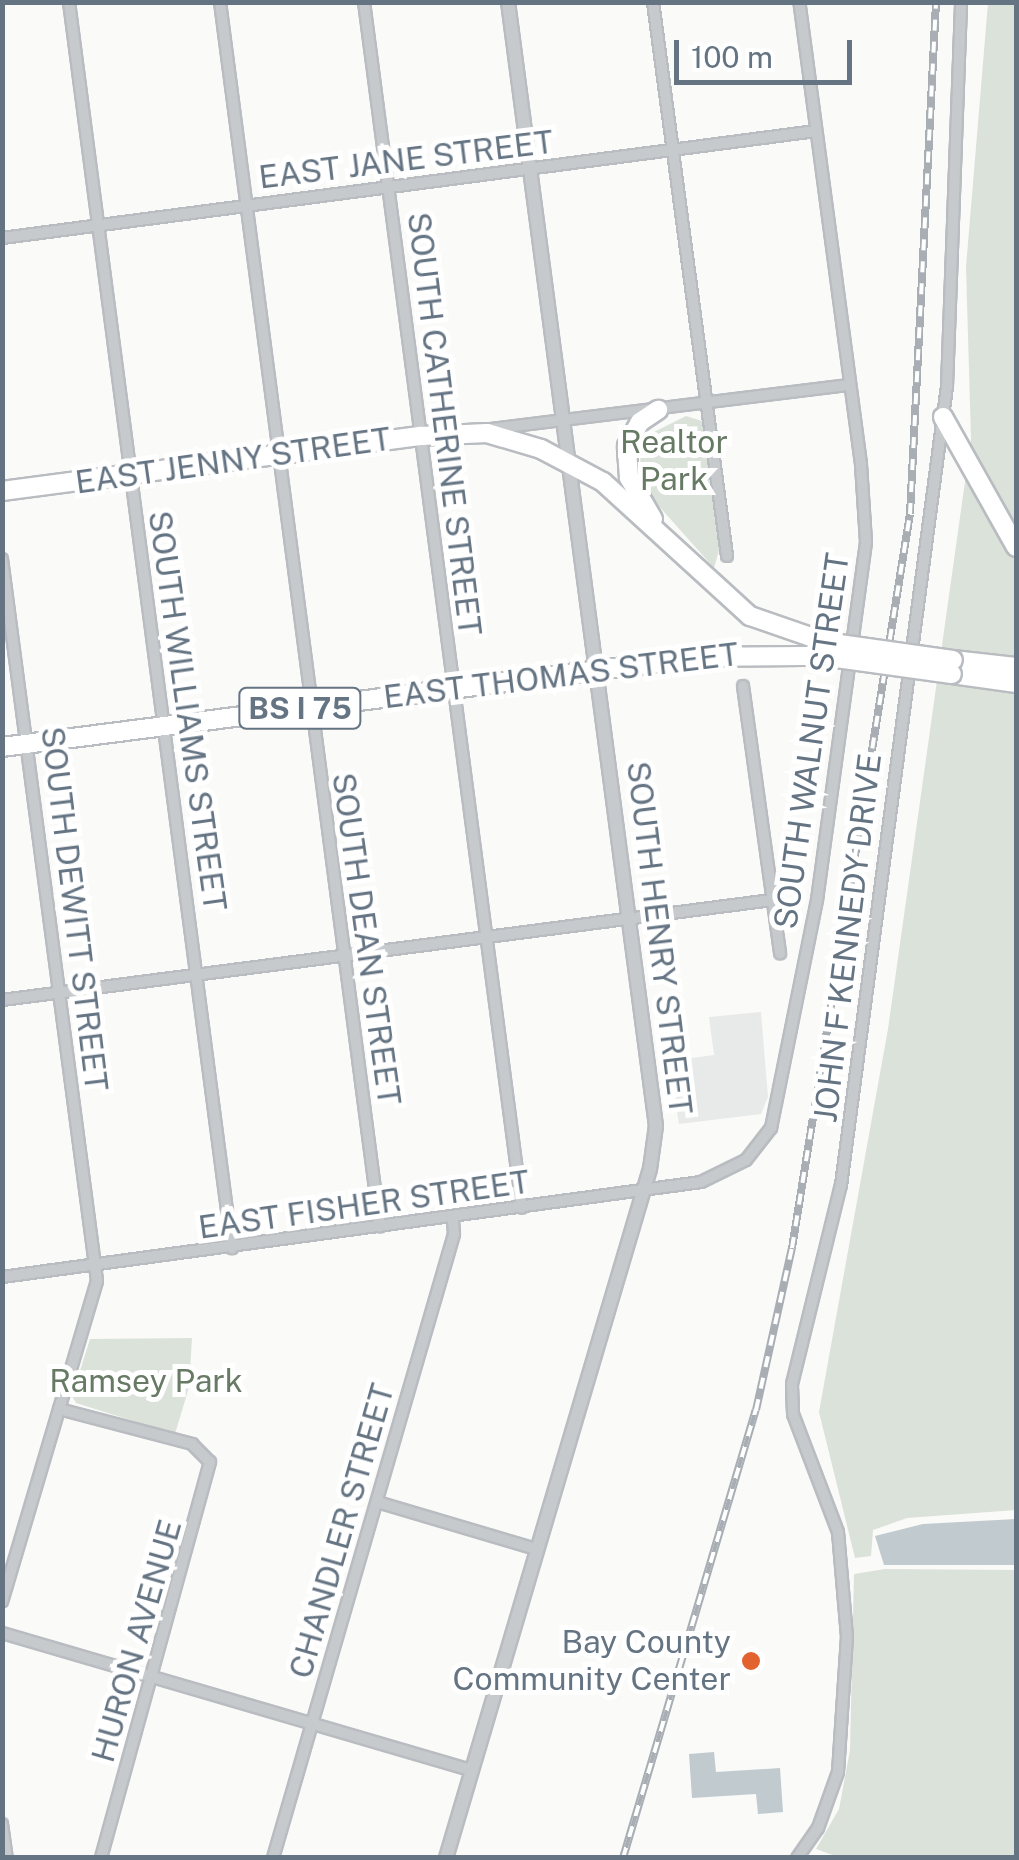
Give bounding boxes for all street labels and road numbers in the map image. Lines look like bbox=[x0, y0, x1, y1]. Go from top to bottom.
street label: EAST JANE STREET bbox=[257, 123, 555, 197]
street label: SOUTH CATHERINE STREET bbox=[399, 210, 489, 638]
street label: EAST JENNY STREET bbox=[73, 420, 393, 502]
street label: SOUTH WILLIAMS STREET bbox=[140, 508, 234, 914]
street label: SOUTH WALNUT STREET bbox=[767, 550, 857, 932]
street label: EAST THOMAS STREET bbox=[381, 635, 741, 717]
road number: BS I 75 bbox=[238, 683, 362, 733]
street label: SOUTH DEWITT STREET bbox=[33, 724, 115, 1094]
street label: JOHN F KENNEDY DRIVE bbox=[806, 751, 890, 1125]
street label: SOUTH HENRY STREET bbox=[618, 759, 700, 1117]
street label: SOUTH DEAN STREET bbox=[324, 770, 408, 1108]
street label: EAST FISHER STREET bbox=[196, 1163, 532, 1247]
street label: CHANDLER STREET bbox=[282, 1379, 402, 1683]
street label: HURON AVENUE bbox=[84, 1515, 190, 1767]

